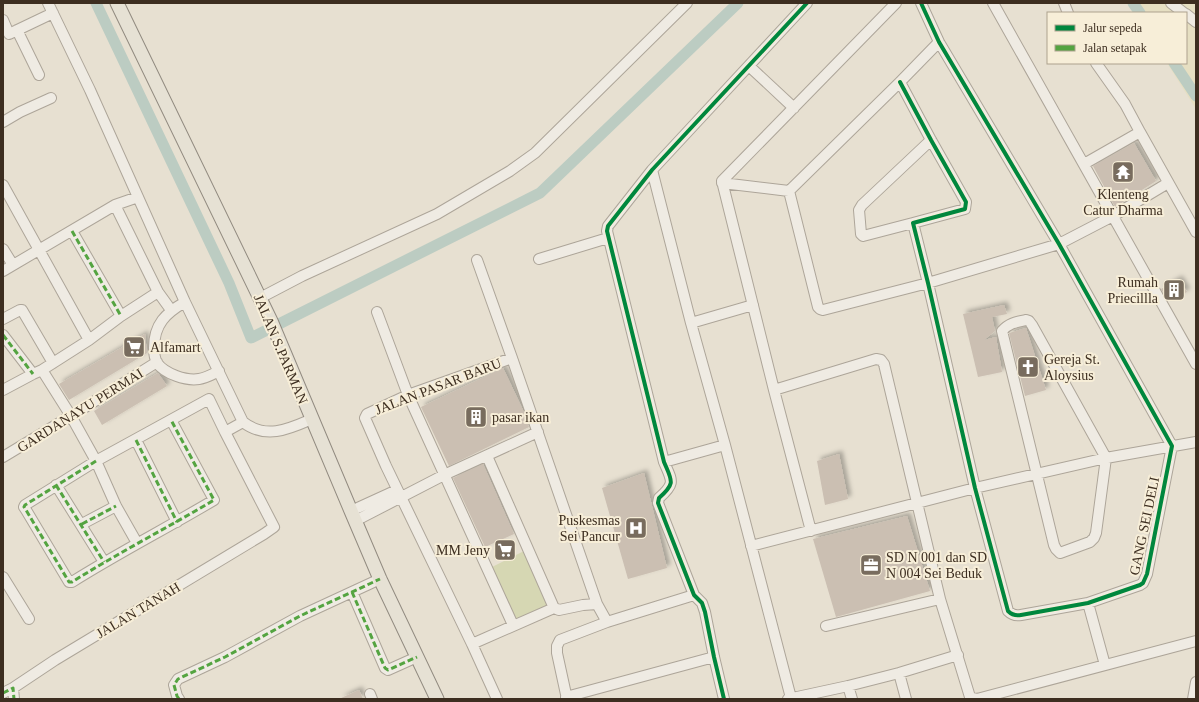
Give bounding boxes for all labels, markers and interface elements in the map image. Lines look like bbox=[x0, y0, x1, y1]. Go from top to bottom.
legend bbox=[1047, 12, 1187, 64]
text: Jalur sepeda bbox=[1083, 21, 1143, 35]
text: Jalan setapak bbox=[1083, 41, 1147, 55]
temple icon: Klenteng Catur Dharma bbox=[1110, 159, 1136, 185]
place label: Klenteng Catur Dharma bbox=[1083, 187, 1164, 218]
place label: Rumah Priecillla bbox=[1107, 275, 1159, 306]
building icon: Rumah Priecillla bbox=[1161, 277, 1187, 303]
street label: JALAN S.PARMAN bbox=[251, 292, 310, 406]
supermarket icon: Alfamart bbox=[121, 334, 147, 360]
place label: Alfamart bbox=[150, 340, 201, 355]
place label: Gereja St. Aloysius bbox=[1044, 352, 1100, 383]
church icon: Gereja St. Aloysius bbox=[1015, 354, 1041, 380]
street label: JALAN PASAR BARU bbox=[373, 355, 503, 417]
street label: GARDANAYU PERMAI bbox=[15, 365, 146, 455]
building icon: pasar ikan bbox=[463, 404, 489, 430]
place label: pasar ikan bbox=[492, 410, 549, 425]
street label: GANG SEI DELI bbox=[1127, 475, 1162, 577]
place label: Puskesmas Sei Pancur bbox=[559, 513, 620, 544]
hospital icon: Puskesmas Sei Pancur bbox=[623, 515, 649, 541]
supermarket icon: MM Jeny bbox=[492, 537, 518, 563]
place label: MM Jeny bbox=[436, 543, 490, 558]
place label: SD N 001 dan SD N 004 Sei Beduk bbox=[886, 550, 987, 581]
office icon: SD N 001 dan SD N 004 Sei Beduk bbox=[858, 552, 884, 578]
street label: JALAN TANAH bbox=[93, 579, 183, 641]

